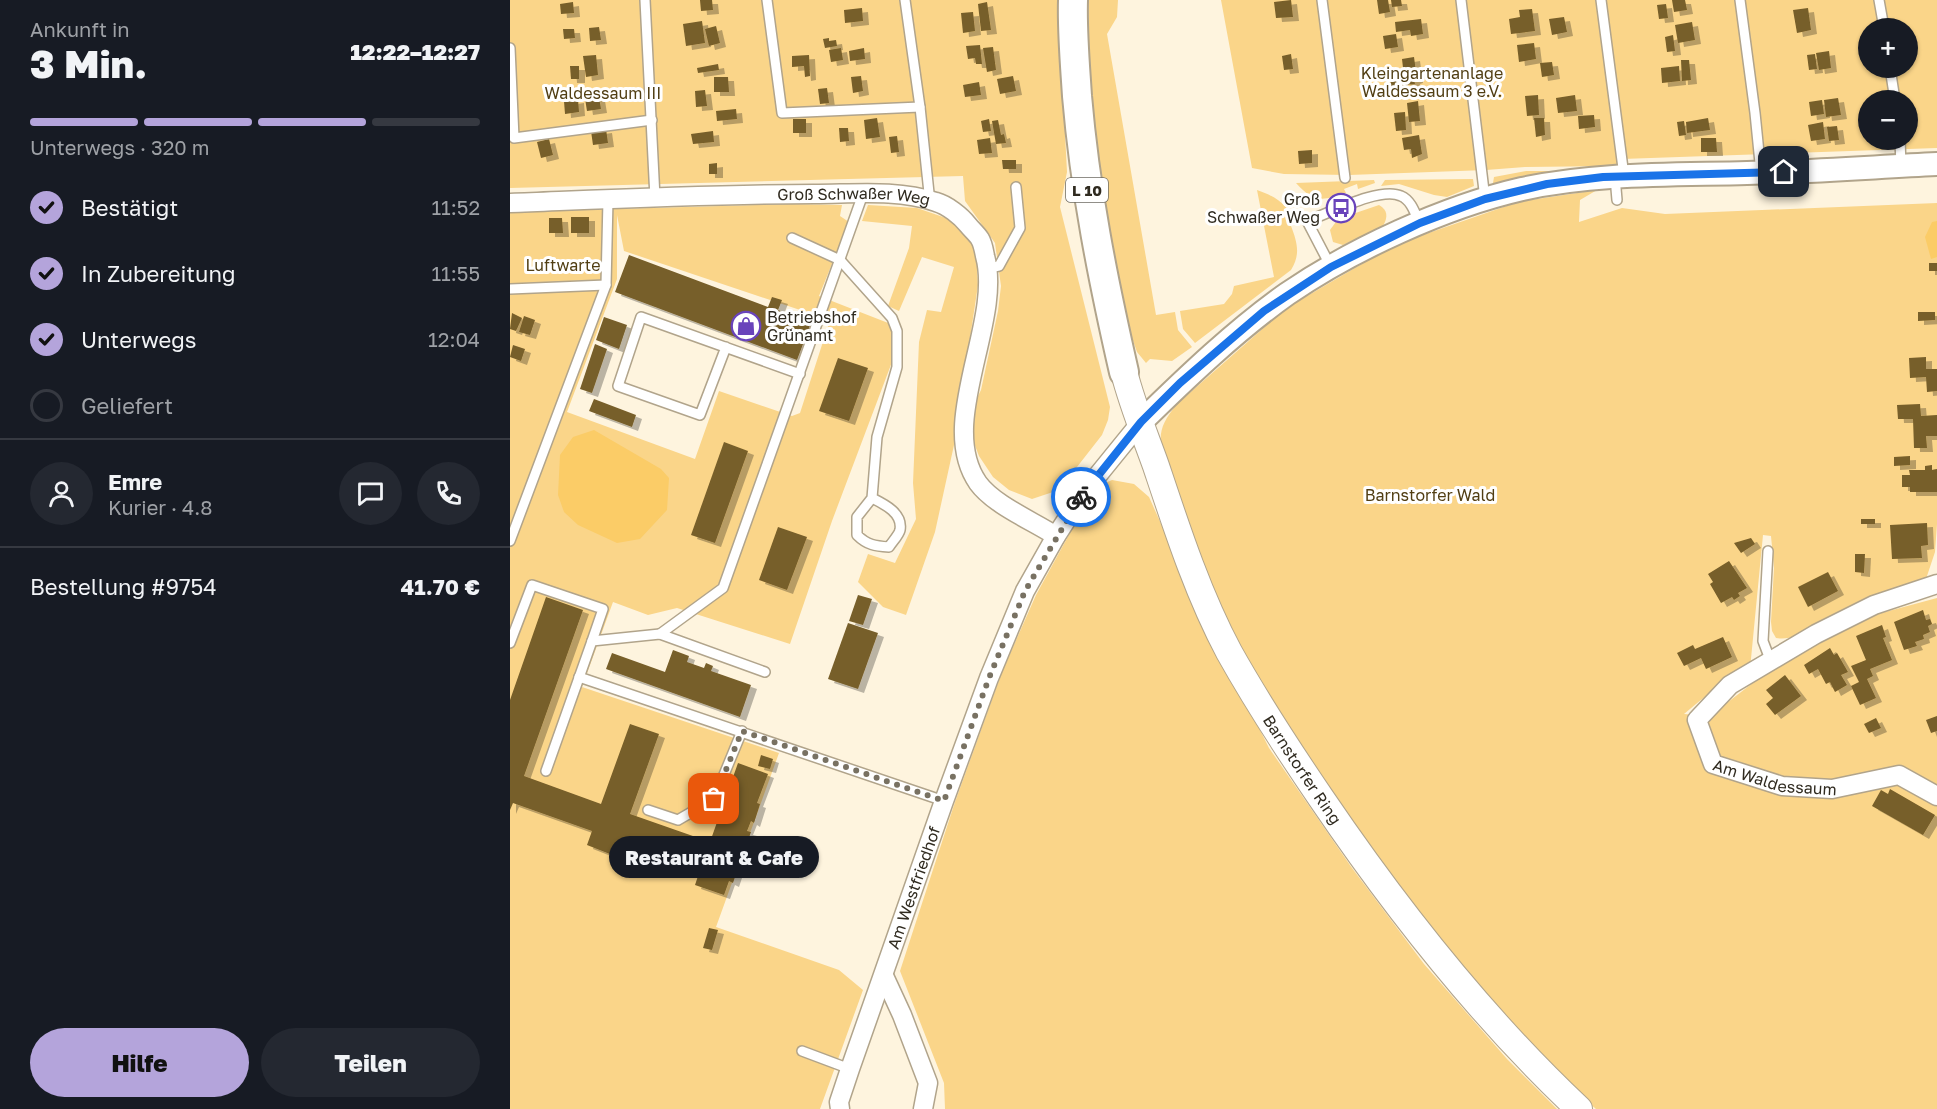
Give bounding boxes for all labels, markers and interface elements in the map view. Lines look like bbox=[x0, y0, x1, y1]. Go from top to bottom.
text: Ankunft in bbox=[30, 17, 130, 41]
map controls bbox=[1858, 18, 1918, 150]
button: + bbox=[1858, 18, 1918, 78]
text: 12:22–12:27 bbox=[350, 38, 480, 65]
text: 3 Min. bbox=[30, 40, 147, 87]
park label: Kleingartenanlage Waldessaum 3 e.V. bbox=[1361, 63, 1503, 101]
park label: Waldessaum III bbox=[545, 83, 661, 103]
button: − bbox=[1858, 90, 1918, 150]
text: Unterwegs · 320 m bbox=[30, 135, 209, 159]
pin bbox=[1758, 146, 1809, 197]
icon: home bbox=[1767, 155, 1800, 188]
road number: L 10 bbox=[1066, 178, 1108, 202]
street label: Groß Schwaßer Weg bbox=[777, 183, 932, 210]
place label: Groß Schwaßer Weg bbox=[1207, 189, 1320, 227]
icon: check bbox=[30, 191, 63, 224]
bus stop icon: Groß Schwaßer Weg bbox=[1325, 192, 1357, 224]
text: Bestätigt bbox=[81, 194, 178, 221]
text: 11:52 bbox=[431, 195, 480, 219]
park label: Luftwarte bbox=[526, 255, 600, 275]
icon: check bbox=[30, 257, 63, 290]
text: In Zubereitung bbox=[81, 260, 236, 287]
text: 11:55 bbox=[431, 261, 480, 285]
place label: Betriebshof Grünamt bbox=[767, 307, 857, 345]
shop icon: Betriebshof Grünamt bbox=[730, 310, 762, 342]
icon: check bbox=[30, 323, 63, 356]
text: Unterwegs bbox=[81, 326, 197, 353]
text: 12:04 bbox=[428, 327, 480, 351]
text: Geliefert bbox=[81, 392, 173, 419]
button: person bbox=[30, 462, 93, 525]
button: chat bbox=[339, 462, 402, 525]
button: phone bbox=[417, 462, 480, 525]
courier bbox=[1051, 467, 1111, 527]
text: Emre bbox=[108, 468, 162, 495]
icon: bike bbox=[1065, 481, 1098, 514]
park label: Barnstorfer Wald bbox=[1365, 485, 1495, 505]
text: Kurier · 4.8 bbox=[108, 495, 212, 519]
text: Bestellung #9754 bbox=[30, 573, 217, 600]
text: 41.70 € bbox=[401, 573, 480, 600]
street label: Barnstorfer Ring bbox=[1259, 711, 1346, 828]
street label: Am Waldessaum bbox=[1710, 755, 1837, 799]
pin bbox=[688, 773, 739, 824]
icon: bag bbox=[697, 782, 730, 815]
street label: Am Westfriedhof bbox=[883, 824, 944, 952]
callout: Restaurant & Cafe bbox=[609, 835, 819, 877]
text: Restaurant & Cafe bbox=[625, 845, 803, 869]
button: Hilfe bbox=[30, 1028, 249, 1097]
button: Teilen bbox=[261, 1028, 480, 1097]

